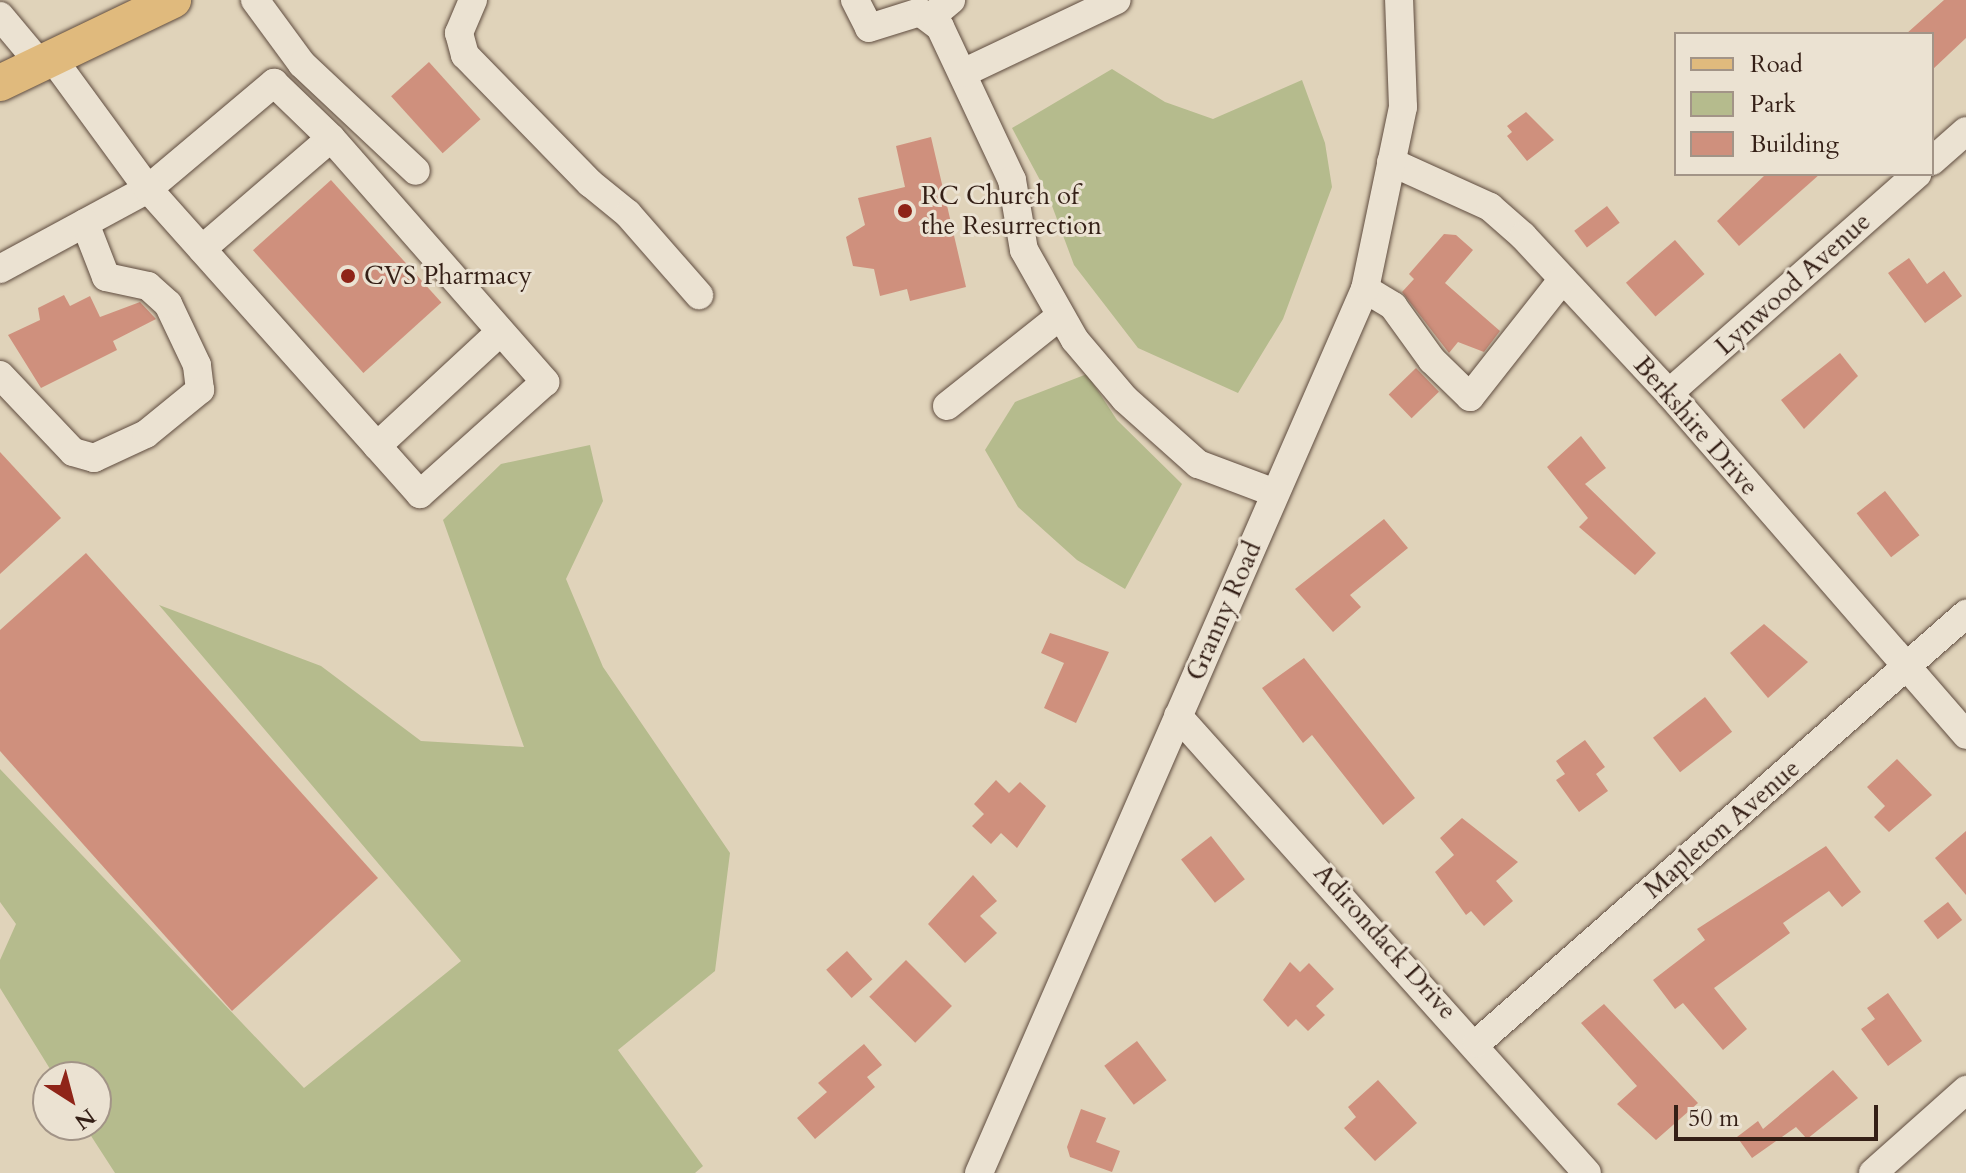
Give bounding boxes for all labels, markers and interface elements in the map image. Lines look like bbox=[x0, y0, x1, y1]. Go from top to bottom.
legend bbox=[1674, 32, 1934, 176]
text: Road bbox=[1750, 48, 1803, 81]
text: Park bbox=[1750, 88, 1796, 121]
text: Building bbox=[1750, 128, 1839, 161]
place label: RC Church of the Resurrection bbox=[921, 180, 1102, 242]
marker: RC Church of the Resurrection bbox=[896, 202, 914, 220]
street label: Lynwood Avenue bbox=[1709, 206, 1877, 362]
place label: CVS Pharmacy bbox=[364, 260, 532, 292]
marker: CVS Pharmacy bbox=[339, 267, 357, 285]
street label: Berkshire Drive bbox=[1627, 350, 1765, 502]
street label: Granny Road bbox=[1180, 537, 1268, 685]
street label: Mapleton Avenue bbox=[1638, 753, 1806, 905]
street label: Adirondack Drive bbox=[1307, 858, 1463, 1026]
north arrow bbox=[32, 1061, 112, 1141]
scale bar bbox=[1678, 1089, 1882, 1139]
text: N bbox=[68, 1101, 101, 1137]
text: 50 m bbox=[1688, 1102, 1739, 1135]

